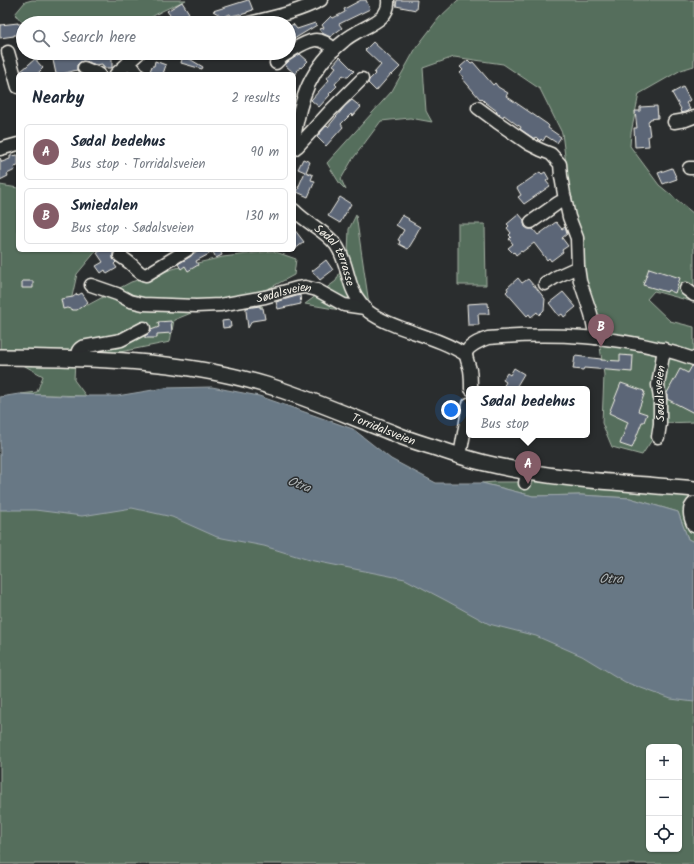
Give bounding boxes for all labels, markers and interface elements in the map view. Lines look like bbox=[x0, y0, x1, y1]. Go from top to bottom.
search box bbox=[16, 16, 296, 60]
text: Search here bbox=[62, 26, 136, 50]
icon: search bbox=[30, 27, 52, 49]
text: Nearby bbox=[32, 85, 84, 112]
text: 2 results bbox=[232, 88, 280, 109]
text: Sødal bedehus bbox=[71, 130, 166, 154]
text: A bbox=[42, 142, 50, 163]
text: 90 m bbox=[251, 142, 279, 163]
text: Bus stop · Torridalsveien bbox=[71, 154, 206, 175]
text: Smiedalen bbox=[71, 194, 138, 218]
text: B bbox=[42, 206, 50, 227]
text: 130 m bbox=[245, 206, 279, 227]
text: Bus stop · Sødalsveien bbox=[71, 218, 194, 239]
street label: Sødal terrasse bbox=[310, 219, 360, 289]
street label: Sødalsveien bbox=[255, 277, 314, 308]
pin: B bbox=[588, 314, 614, 347]
street label: Sødalsveien bbox=[648, 364, 671, 422]
popup bbox=[466, 386, 590, 438]
text: Sødal bedehus bbox=[481, 390, 575, 414]
your location bbox=[441, 400, 461, 420]
street label: Torridalsveien bbox=[349, 408, 418, 450]
text: Bus stop bbox=[481, 414, 529, 435]
pin: A bbox=[515, 451, 541, 484]
water label: Otra bbox=[284, 471, 314, 499]
water label: Otra bbox=[599, 569, 624, 590]
map controls bbox=[646, 744, 682, 852]
button: + bbox=[646, 744, 682, 780]
button: − bbox=[646, 780, 682, 816]
button: locate bbox=[646, 816, 682, 852]

